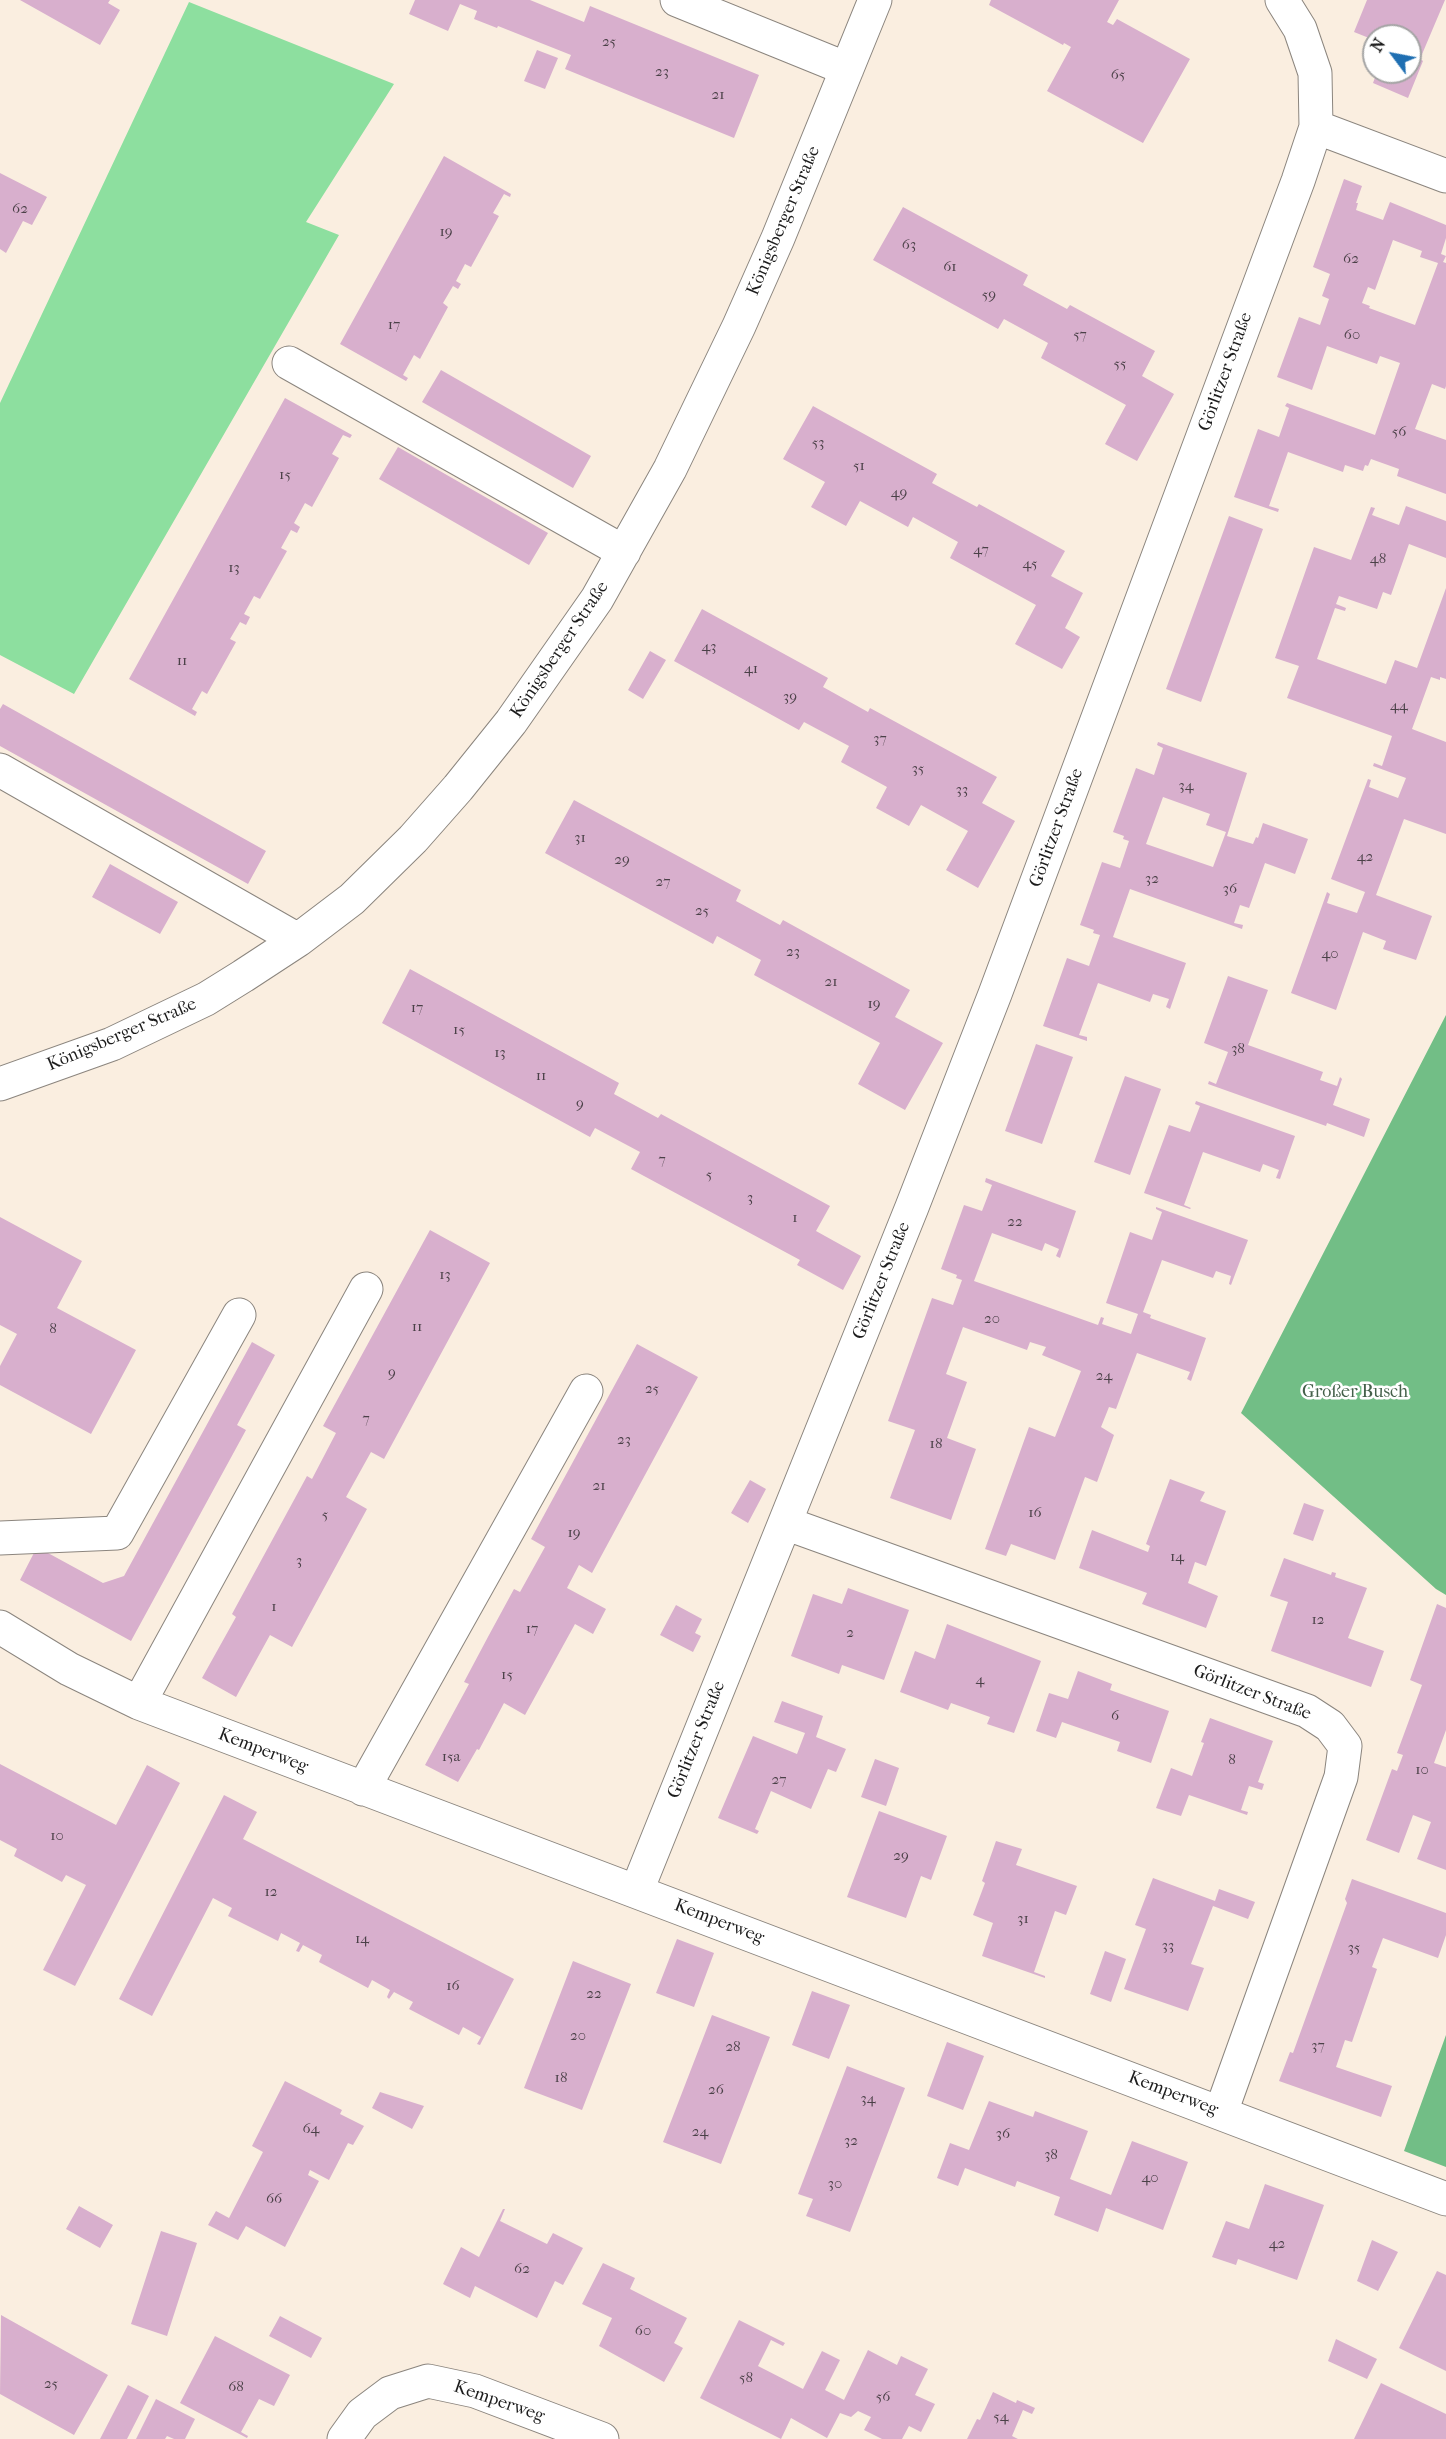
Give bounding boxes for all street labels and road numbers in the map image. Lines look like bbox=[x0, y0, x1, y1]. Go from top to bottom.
street label: Königsberger Straße bbox=[743, 143, 825, 299]
street label: Görlitzer Straße bbox=[1195, 310, 1257, 434]
street label: Königsberger Straße bbox=[506, 578, 614, 722]
street label: Görlitzer Straße bbox=[1026, 766, 1088, 890]
street label: Königsberger Straße bbox=[44, 994, 200, 1076]
street label: Görlitzer Straße bbox=[849, 1219, 915, 1343]
street label: Görlitzer Straße bbox=[1190, 1661, 1314, 1725]
street label: Görlitzer Straße bbox=[664, 1678, 730, 1802]
street label: Kemperweg bbox=[215, 1724, 311, 1778]
street label: Kemperweg bbox=[671, 1895, 767, 1949]
street label: Kemperweg bbox=[1125, 2067, 1221, 2121]
street label: Kemperweg bbox=[451, 2376, 547, 2428]

